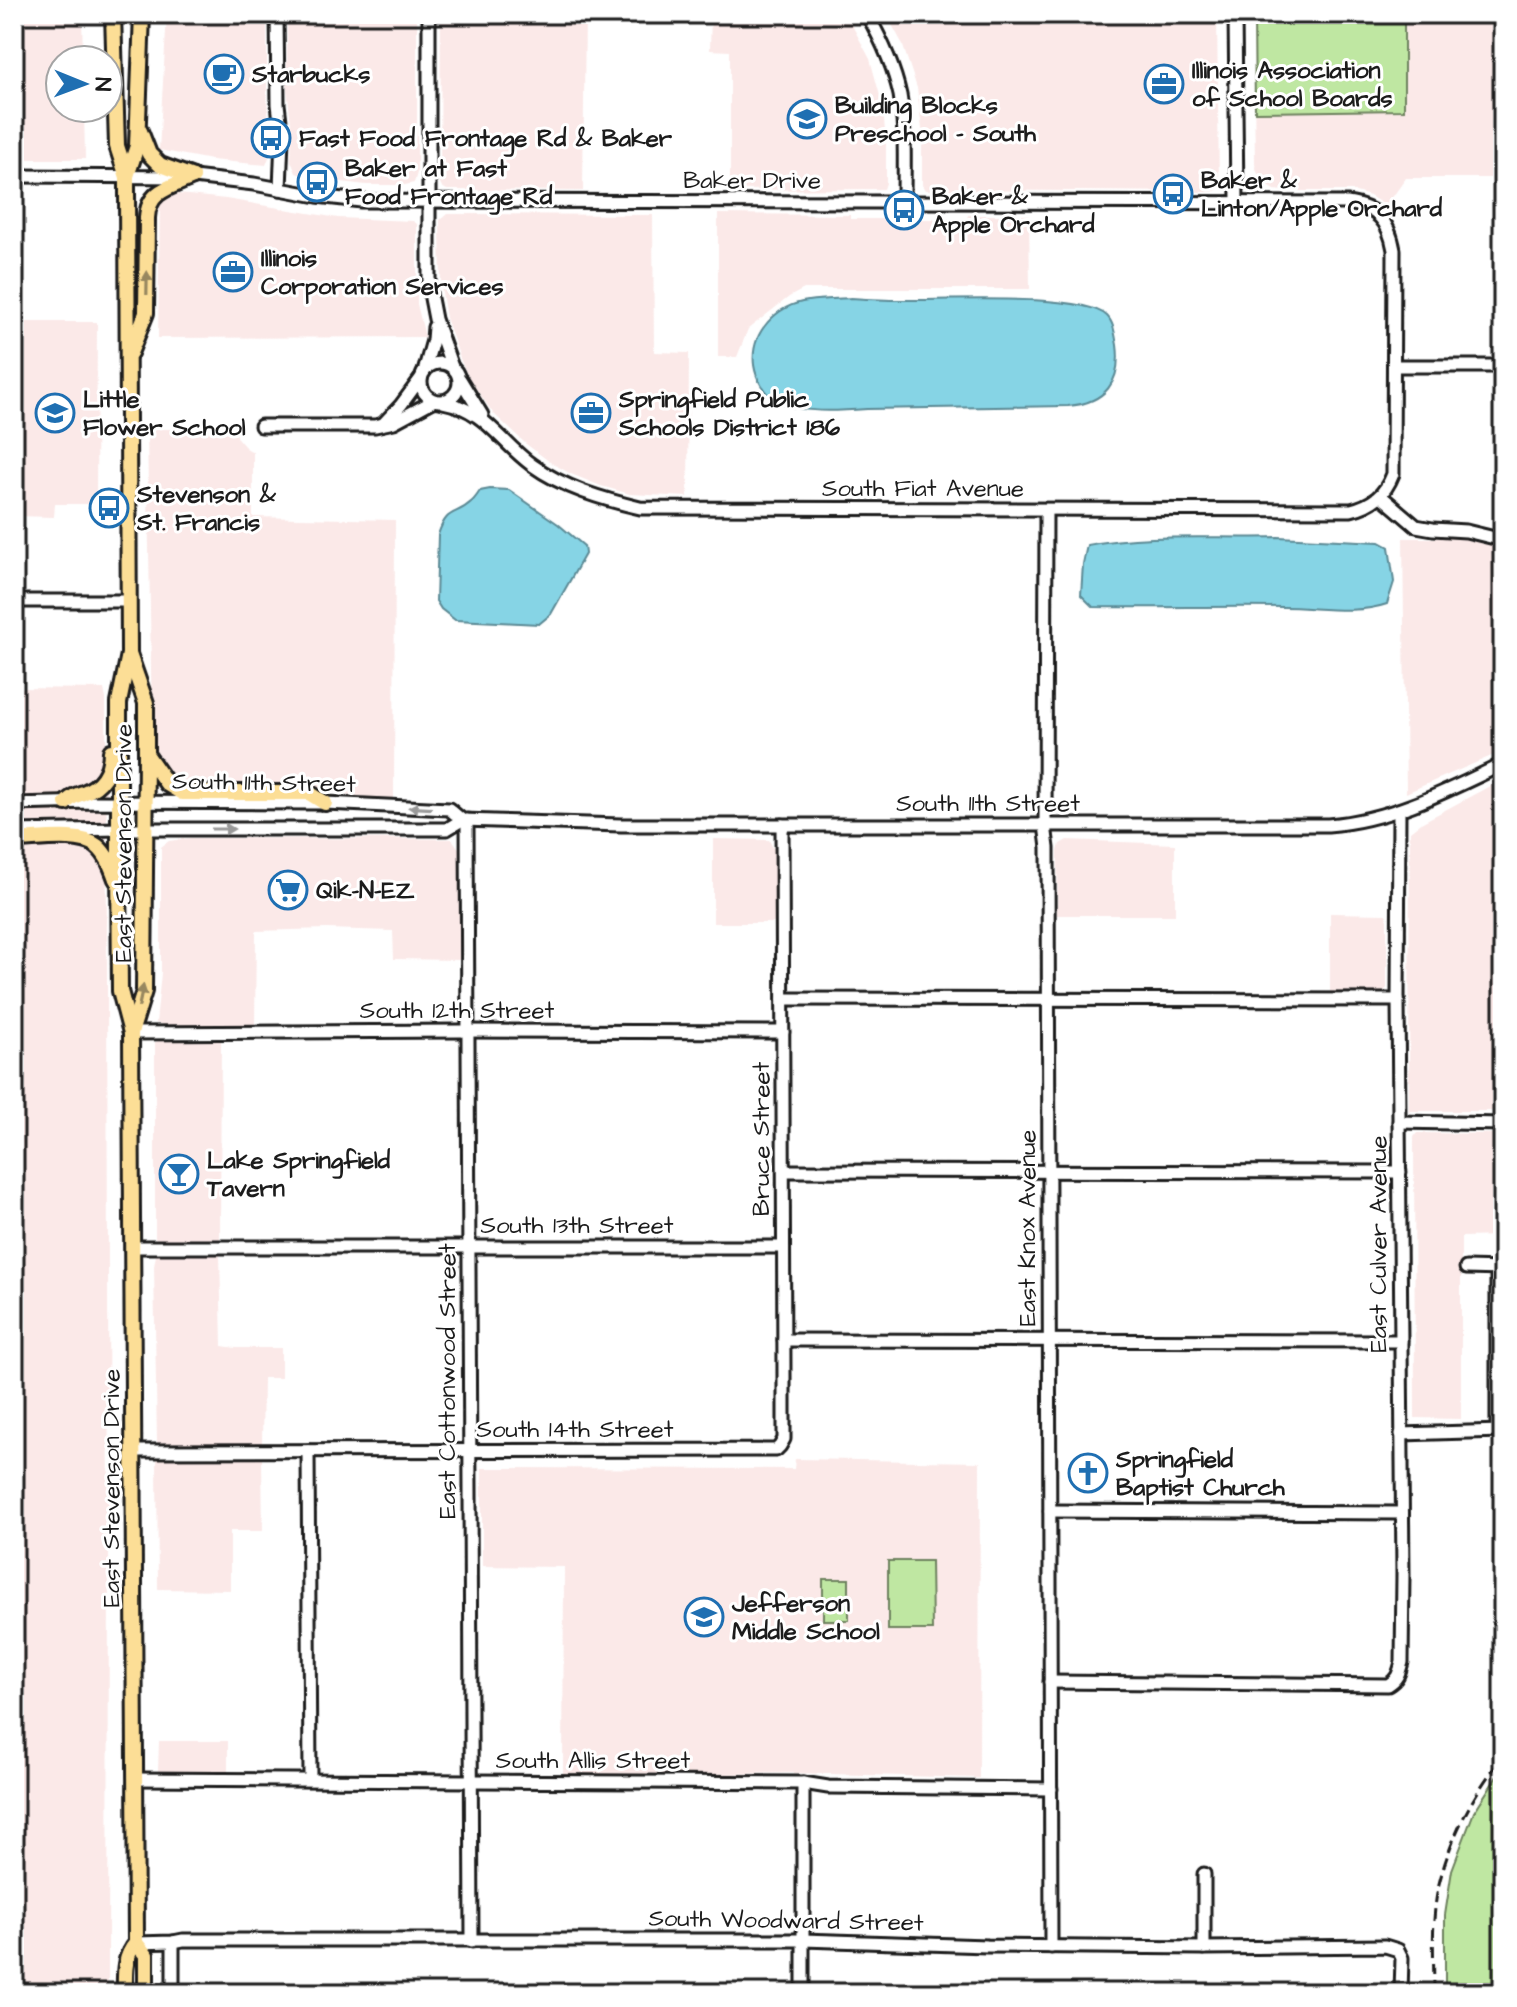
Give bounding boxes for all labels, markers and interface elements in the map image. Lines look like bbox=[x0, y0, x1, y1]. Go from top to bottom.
north arrow bbox=[44, 44, 124, 124]
cafe icon: Starbucks bbox=[203, 53, 245, 95]
place label: Illinois Association of School Boards bbox=[1192, 54, 1393, 116]
place label: Starbucks bbox=[251, 58, 370, 92]
office icon: Illinois Association of School Boards bbox=[1143, 63, 1185, 105]
text: N bbox=[87, 77, 118, 92]
place label: Building Blocks Preschool - South bbox=[835, 89, 1037, 151]
school or university icon: Building Blocks Preschool - South bbox=[786, 98, 828, 140]
bus stop icon: Fast Food Frontage Rd & Baker bbox=[250, 117, 292, 159]
place label: Fast Food Frontage Rd & Baker bbox=[299, 122, 673, 157]
place label: Baker at Fast Food Frontage Rd bbox=[345, 152, 553, 215]
bus stop icon: Baker at Fast Food Frontage Rd bbox=[296, 161, 338, 203]
street label: Baker Drive bbox=[683, 164, 821, 198]
place label: Baker & Linton/Apple Orchard bbox=[1201, 164, 1443, 226]
bus stop icon: Baker & Linton/Apple Orchard bbox=[1152, 173, 1194, 215]
place label: Baker & Apple Orchard bbox=[932, 180, 1095, 242]
bus stop icon: Baker & Apple Orchard bbox=[883, 189, 925, 231]
place label: Illinois Corporation Services bbox=[261, 242, 503, 304]
office icon: Illinois Corporation Services bbox=[212, 251, 254, 293]
one-way arrow bbox=[141, 270, 153, 295]
place label: Little Flower School bbox=[83, 383, 246, 445]
place label: Springfield Public Schools District 186 bbox=[618, 383, 840, 445]
school or university icon: Little Flower School bbox=[34, 392, 76, 434]
office icon: Springfield Public Schools District 186 bbox=[570, 392, 612, 434]
street label: South Fiat Avenue bbox=[822, 472, 1024, 506]
place label: Stevenson & St. Francis bbox=[136, 478, 277, 540]
bus stop icon: Stevenson & St. Francis bbox=[88, 487, 130, 529]
street label: East Stevenson Drive bbox=[107, 724, 141, 962]
street label: South 11th Street bbox=[172, 764, 356, 802]
street label: South 11th Street bbox=[896, 787, 1080, 821]
one-way arrow bbox=[407, 801, 432, 814]
one-way arrow bbox=[211, 822, 236, 835]
supermarket icon: Qik-N-EZ bbox=[267, 869, 309, 911]
place label: Qik-N-EZ bbox=[316, 874, 415, 908]
one-way arrow bbox=[135, 983, 148, 1008]
street label: South 12th Street bbox=[360, 994, 554, 1028]
street label: Bruce Street bbox=[745, 1062, 779, 1216]
street label: East Knox Avenue bbox=[1011, 1130, 1045, 1326]
street label: East Culver Avenue bbox=[1362, 1135, 1396, 1352]
place label: Lake Springfield Tavern bbox=[206, 1144, 391, 1206]
bar icon: Lake Springfield Tavern bbox=[158, 1153, 200, 1195]
street label: South 13th Street bbox=[481, 1209, 674, 1243]
street label: East Cottonwood Street bbox=[431, 1243, 465, 1519]
street label: East Stevenson Drive bbox=[95, 1369, 129, 1607]
street label: South 14th Street bbox=[477, 1413, 674, 1447]
place label: Springfield Baptist Church bbox=[1115, 1443, 1286, 1505]
church icon: Springfield Baptist Church bbox=[1067, 1452, 1109, 1494]
place label: Jefferson Middle School bbox=[731, 1587, 880, 1649]
school or university icon: Jefferson Middle School bbox=[683, 1596, 725, 1638]
street label: South Allis Street bbox=[496, 1744, 691, 1778]
street label: South Woodward Street bbox=[648, 1902, 924, 1940]

